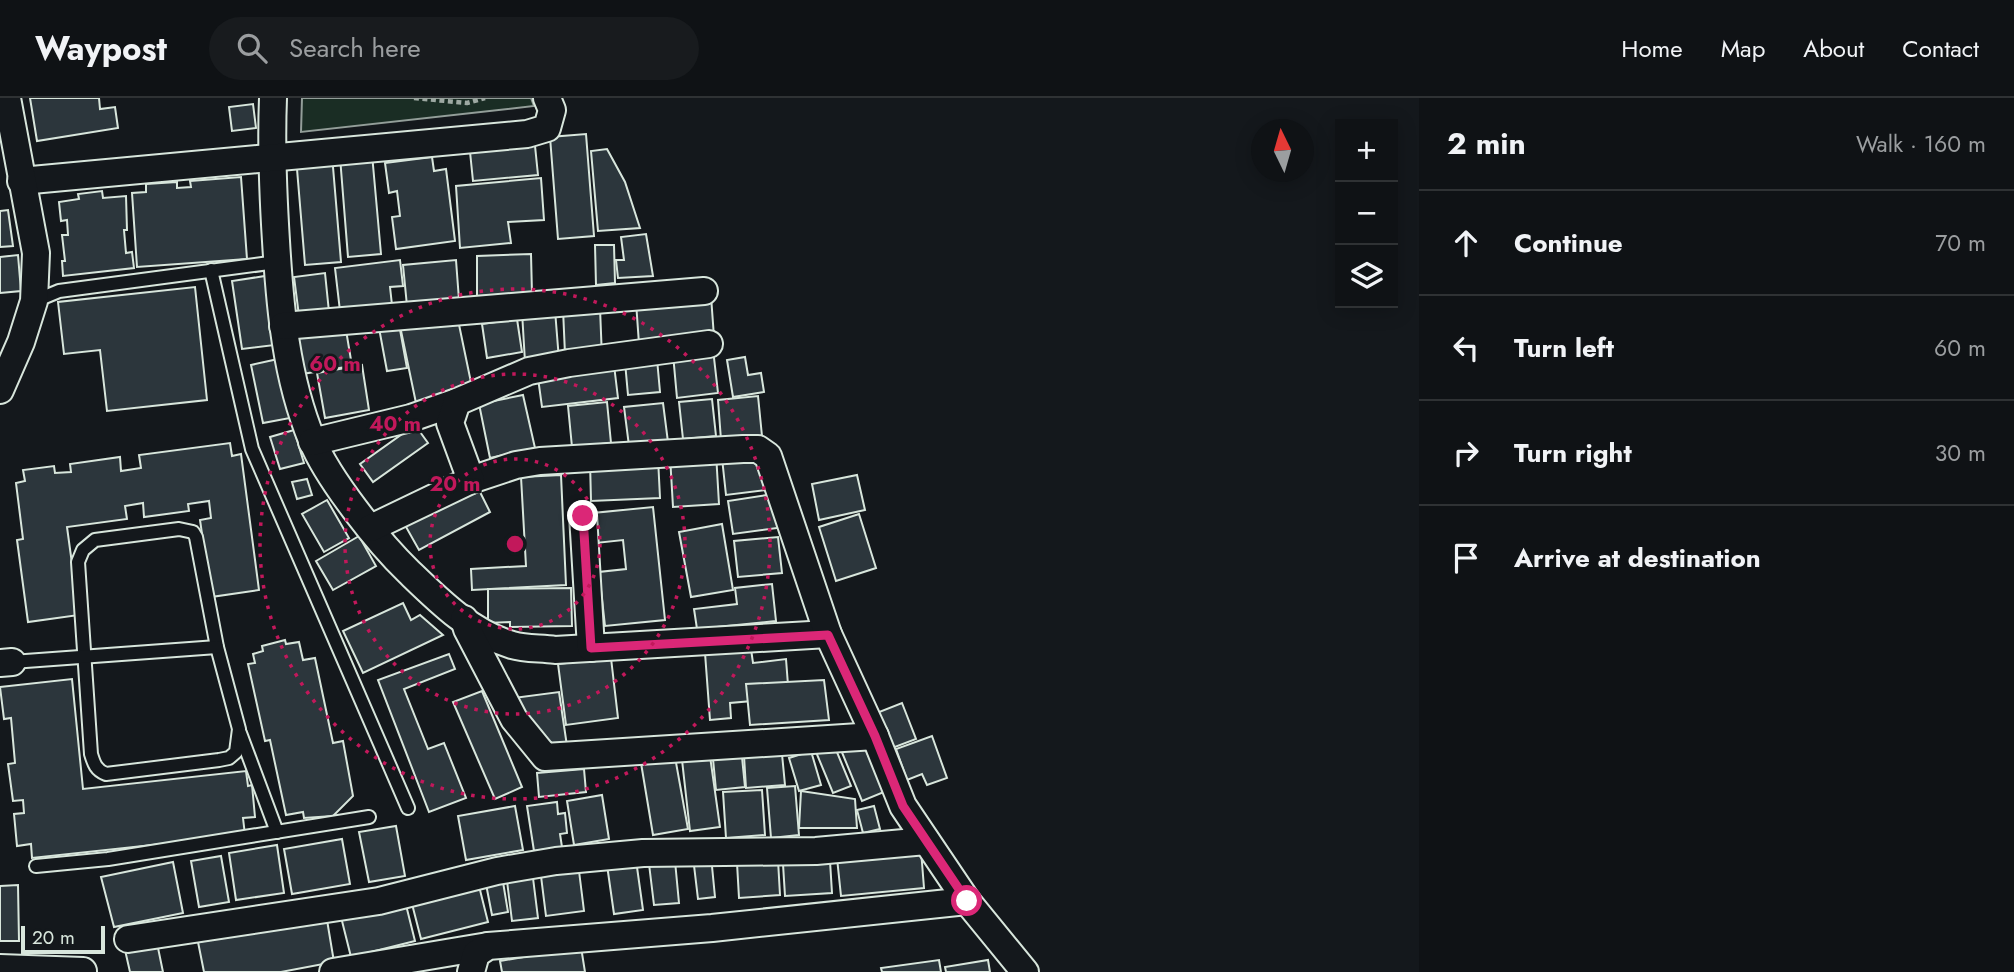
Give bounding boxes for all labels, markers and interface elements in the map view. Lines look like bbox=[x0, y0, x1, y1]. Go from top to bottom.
search box bbox=[209, 17, 699, 80]
text: Waypost bbox=[35, 25, 167, 72]
icon: search bbox=[233, 29, 271, 67]
text: Search here bbox=[289, 29, 421, 67]
text: Home bbox=[1621, 31, 1683, 66]
text: Map bbox=[1721, 31, 1765, 66]
text: About bbox=[1803, 31, 1864, 66]
text: Contact bbox=[1902, 31, 1979, 66]
north arrow bbox=[1251, 119, 1314, 182]
map controls bbox=[1335, 119, 1398, 308]
button: + bbox=[1335, 119, 1398, 182]
text: 2 min bbox=[1447, 122, 1526, 165]
text: Walk · 160 m bbox=[1856, 127, 1986, 161]
button: − bbox=[1335, 182, 1398, 245]
icon: ahead bbox=[1447, 224, 1485, 262]
text: Continue bbox=[1514, 224, 1623, 262]
text: 70 m bbox=[1935, 226, 1986, 260]
button: layers bbox=[1335, 245, 1398, 308]
icon: left bbox=[1447, 329, 1485, 367]
text: Turn left bbox=[1514, 329, 1614, 367]
text: 60 m bbox=[1934, 331, 1986, 365]
text: 60 m bbox=[309, 349, 361, 379]
text: 40 m bbox=[369, 409, 421, 439]
icon: right bbox=[1447, 434, 1485, 472]
text: Turn right bbox=[1514, 434, 1632, 472]
text: 30 m bbox=[1935, 436, 1986, 470]
text: 20 m bbox=[429, 469, 481, 499]
route end bbox=[567, 500, 598, 531]
centre of rings bbox=[503, 532, 527, 556]
icon: arrive bbox=[1447, 539, 1485, 577]
text: Arrive at destination bbox=[1514, 539, 1761, 577]
route start bbox=[951, 885, 982, 916]
scale bar bbox=[21, 923, 105, 955]
text: 20 m bbox=[32, 924, 75, 951]

